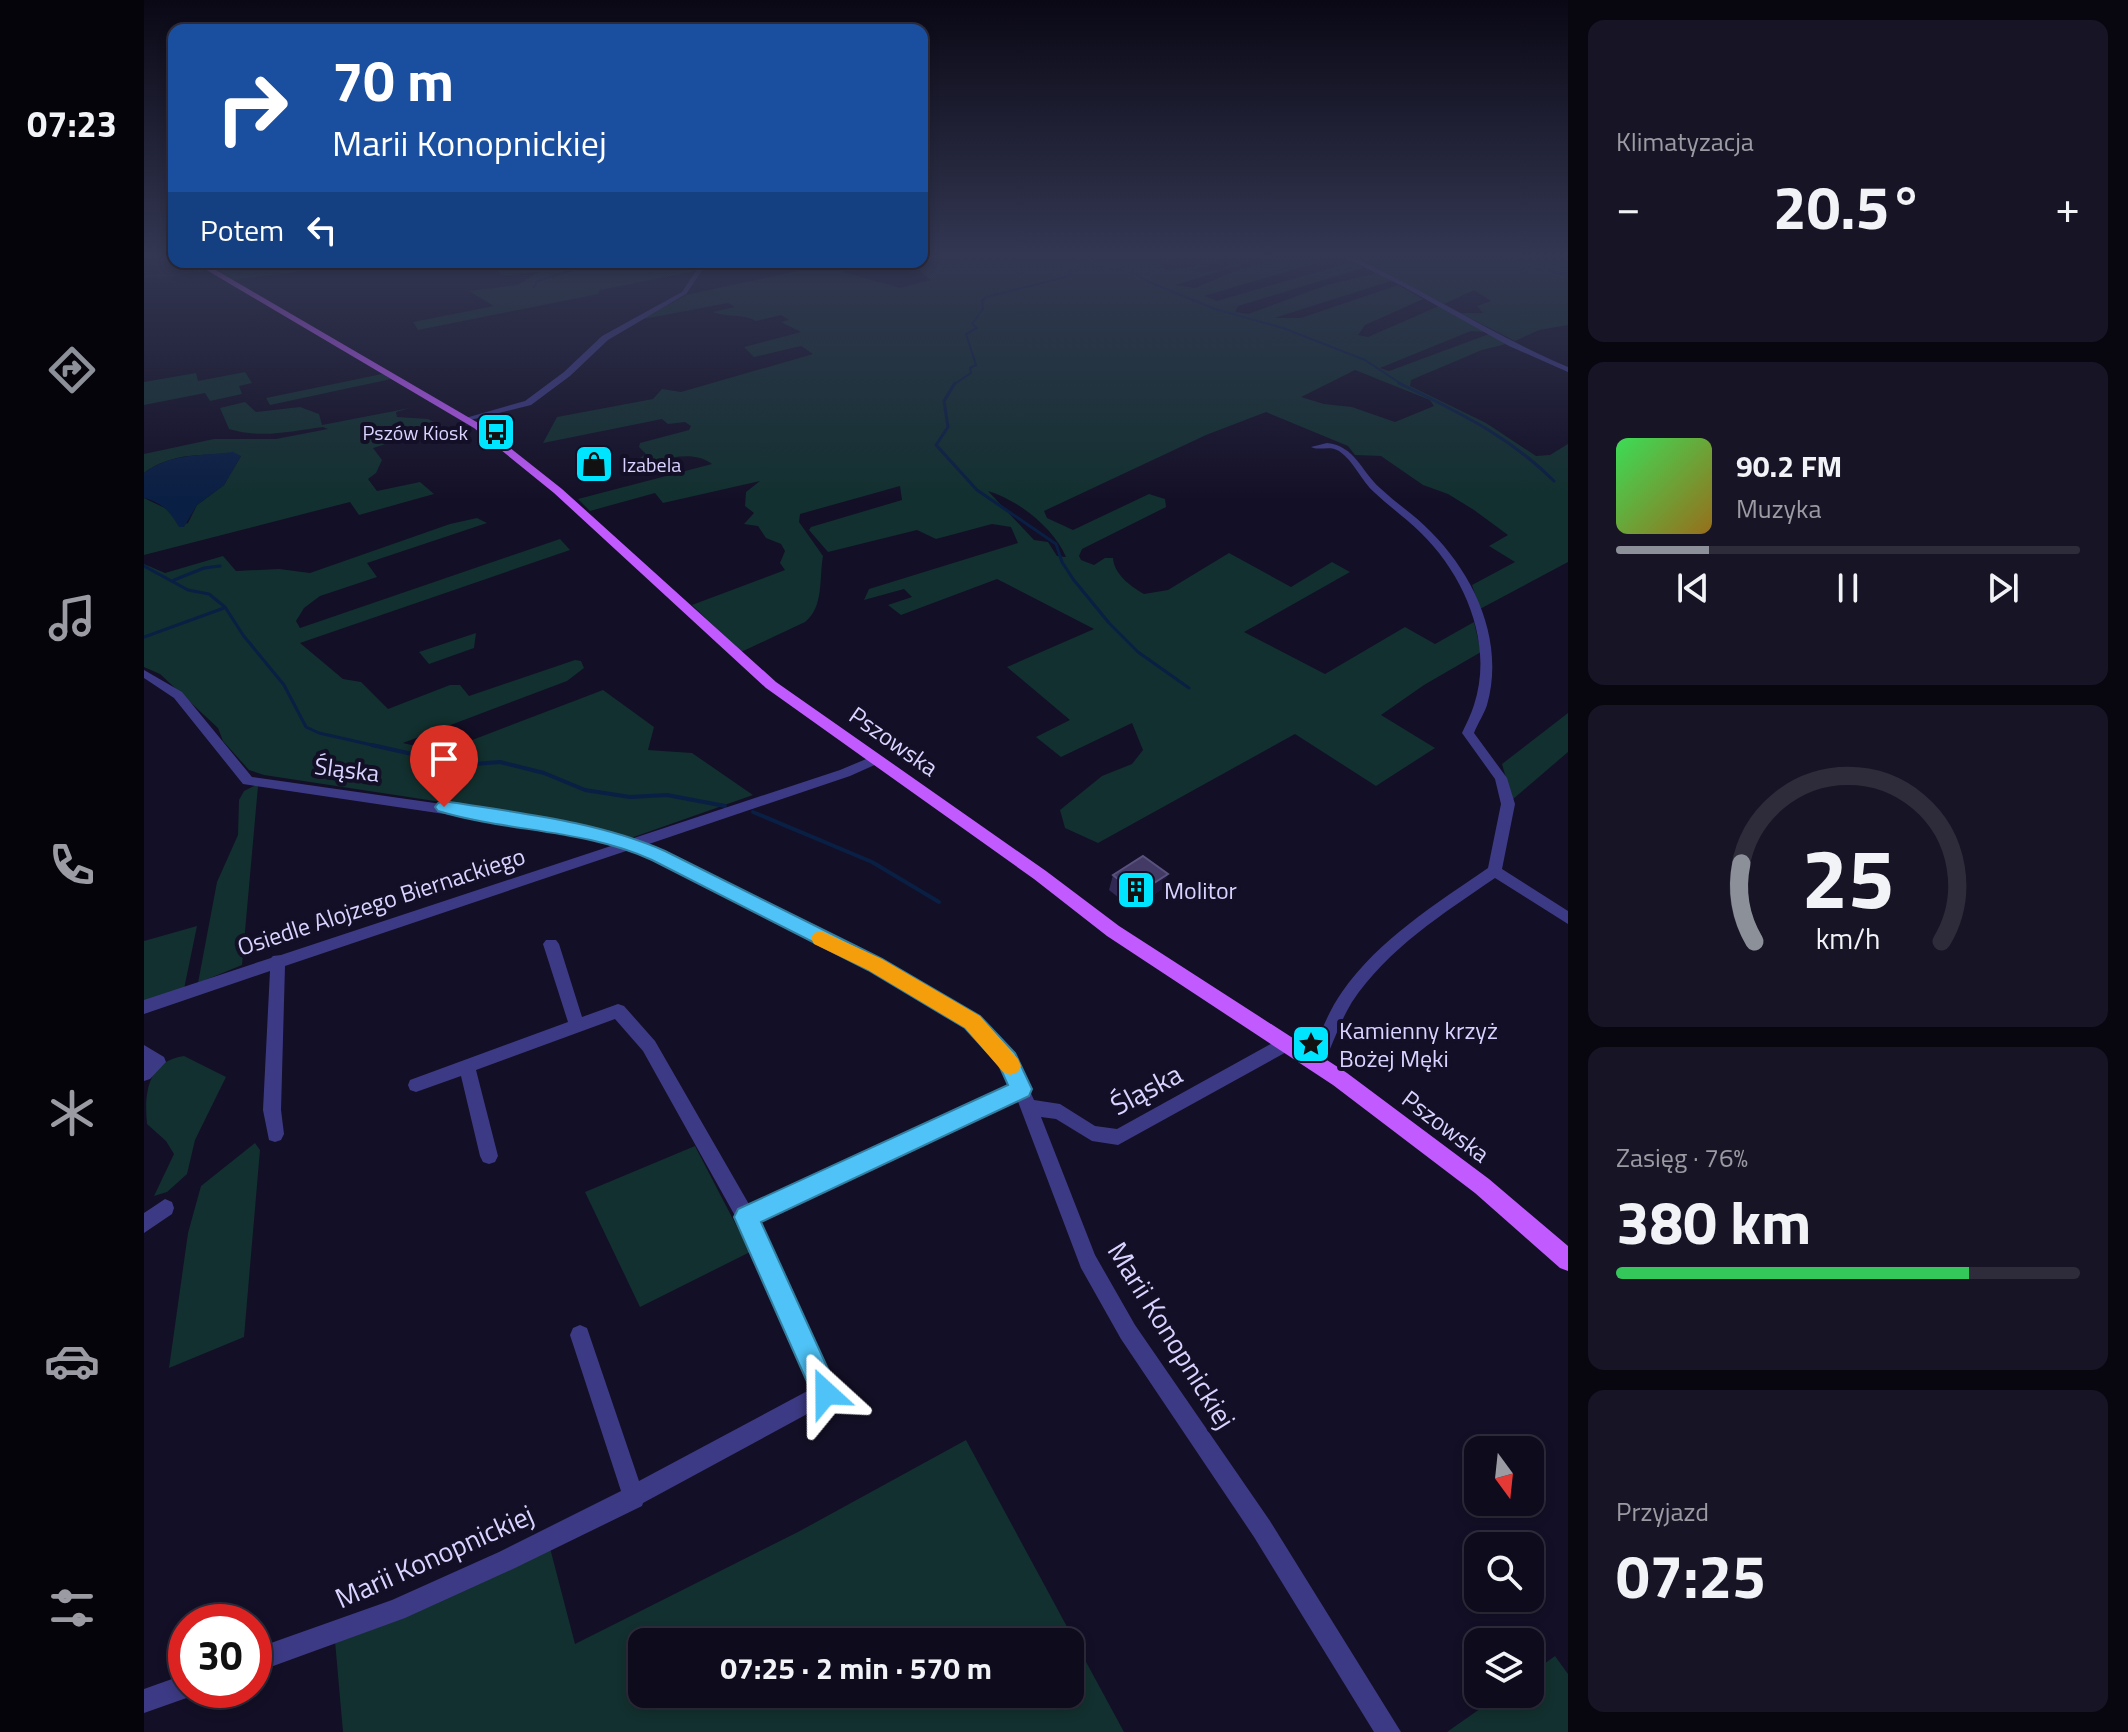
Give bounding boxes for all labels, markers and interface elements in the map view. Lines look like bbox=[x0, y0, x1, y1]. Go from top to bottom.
text: 70 m bbox=[332, 38, 454, 123]
icon: right bbox=[200, 56, 304, 160]
text: 07:23 bbox=[27, 96, 117, 151]
text: Marii Konopnickiej bbox=[332, 115, 607, 170]
text: Klimatyzacja bbox=[1616, 122, 1754, 161]
text: 20.5° bbox=[1773, 161, 1923, 252]
text: − bbox=[1616, 173, 1641, 240]
text: + bbox=[2055, 173, 2080, 240]
text: Potem bbox=[200, 207, 284, 253]
icon: left bbox=[300, 208, 344, 252]
icon: directions bbox=[44, 342, 100, 398]
bus stop icon: Pszów Kiosk bbox=[475, 411, 517, 453]
place label: Pszów Kiosk bbox=[363, 417, 468, 448]
shop icon: Izabela bbox=[573, 443, 615, 485]
text: 90.2 FM bbox=[1736, 443, 1842, 489]
place label: Izabela bbox=[622, 449, 681, 480]
text: Muzyka bbox=[1736, 489, 1821, 528]
icon: previous bbox=[1671, 566, 1715, 610]
icon: pause bbox=[1826, 566, 1870, 610]
icon: next bbox=[1981, 566, 2025, 610]
icon: music bbox=[44, 590, 100, 646]
street label: Pszowska bbox=[842, 697, 946, 785]
pin bbox=[410, 725, 478, 807]
icon: arrive bbox=[422, 737, 466, 781]
street label: Śląska bbox=[312, 747, 382, 791]
text: 25 bbox=[1801, 814, 1895, 940]
icon: phone bbox=[44, 837, 100, 893]
street label: Osiedle Alojzego Biernackiego bbox=[232, 837, 530, 965]
building icon: Molitor bbox=[1115, 869, 1157, 911]
place label: Molitor bbox=[1164, 872, 1237, 908]
text: km/h bbox=[1816, 917, 1880, 960]
place label: Kamienny krzyż Bożej Męki bbox=[1339, 1012, 1498, 1076]
place icon: Kamienny krzyż Bożej Męki bbox=[1290, 1023, 1332, 1065]
street label: Śląska bbox=[1102, 1052, 1190, 1126]
street label: Pszowska bbox=[1395, 1081, 1497, 1171]
icon: climate bbox=[44, 1085, 100, 1141]
text: Zasięg · 76% bbox=[1616, 1138, 1748, 1177]
text: 380 km bbox=[1616, 1176, 1811, 1267]
street label: Marii Konopnickiej bbox=[1097, 1233, 1247, 1437]
icon: car bbox=[44, 1333, 100, 1389]
position arrow bbox=[784, 1351, 868, 1435]
north arrow bbox=[1464, 1436, 1544, 1516]
map controls bbox=[1464, 1436, 1544, 1708]
text: Przyjazd bbox=[1616, 1492, 1709, 1531]
street label: Marii Konopnickiej bbox=[328, 1493, 540, 1619]
text: 07:25 bbox=[1616, 1530, 1766, 1621]
button: search bbox=[1464, 1532, 1544, 1612]
icon: filters bbox=[44, 1580, 100, 1636]
speed limit sign: 30 bbox=[168, 1604, 272, 1708]
button: layers bbox=[1464, 1628, 1544, 1708]
text: 07:25 · 2 min · 570 m bbox=[720, 1645, 992, 1691]

